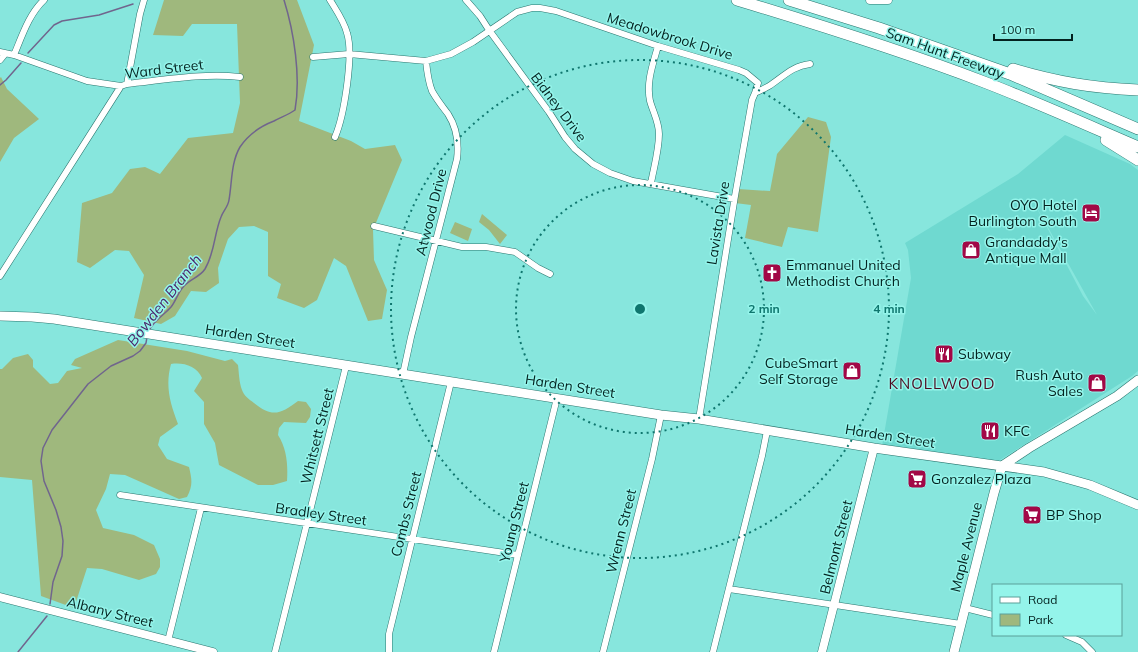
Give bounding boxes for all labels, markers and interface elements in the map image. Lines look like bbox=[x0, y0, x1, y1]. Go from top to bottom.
street label: Meadowbrook Drive bbox=[605, 8, 735, 64]
scale bar bbox=[994, 16, 1072, 42]
text: 100 m bbox=[1000, 22, 1035, 37]
street label: Sam Hunt Freeway bbox=[884, 23, 1007, 83]
street label: Ward Street bbox=[124, 55, 204, 83]
street label: Bidney Drive bbox=[527, 69, 591, 145]
street label: Atwood Drive bbox=[411, 167, 451, 257]
street label: Lavista Drive bbox=[703, 180, 733, 266]
place label: OYO Hotel Burlington South bbox=[968, 196, 1077, 230]
hotel icon: OYO Hotel Burlington South bbox=[1080, 202, 1102, 224]
place label: Grandaddy's Antique Mall bbox=[985, 233, 1068, 267]
shop icon: Grandaddy's Antique Mall bbox=[960, 239, 982, 261]
water label: Bowden Branch bbox=[122, 250, 206, 350]
place label: Emmanuel United Methodist Church bbox=[786, 256, 901, 290]
church icon: Emmanuel United Methodist Church bbox=[761, 262, 783, 284]
text: 2 min bbox=[748, 301, 780, 316]
text: 4 min bbox=[873, 301, 905, 316]
centre of rings bbox=[633, 302, 647, 316]
street label: Harden Street bbox=[204, 320, 296, 352]
restaurant icon: Subway bbox=[933, 343, 955, 365]
place label: Subway bbox=[958, 345, 1011, 363]
place label: CubeSmart Self Storage bbox=[759, 354, 838, 388]
shop icon: CubeSmart Self Storage bbox=[841, 360, 863, 382]
place label: Rush Auto Sales bbox=[1015, 366, 1083, 400]
street label: Harden Street bbox=[524, 370, 616, 402]
shop icon: Rush Auto Sales bbox=[1086, 372, 1108, 394]
district label: KNOLLWOOD bbox=[888, 374, 996, 393]
street label: Whitsett Street bbox=[296, 386, 338, 486]
street label: Harden Street bbox=[844, 420, 936, 452]
restaurant icon: KFC bbox=[979, 420, 1001, 442]
place label: KFC bbox=[1004, 422, 1030, 440]
supermarket icon: Gonzalez Plaza bbox=[906, 468, 928, 490]
street label: Combs Street bbox=[387, 469, 425, 558]
place label: Gonzalez Plaza bbox=[931, 470, 1031, 488]
street label: Young Street bbox=[495, 480, 533, 565]
street label: Wrenn Street bbox=[602, 487, 640, 575]
street label: Belmont Street bbox=[816, 498, 856, 596]
street label: Bradley Street bbox=[274, 499, 368, 529]
street label: Maple Avenue bbox=[946, 500, 986, 594]
supermarket icon: BP Shop bbox=[1021, 504, 1043, 526]
place label: BP Shop bbox=[1046, 506, 1102, 524]
legend bbox=[992, 584, 1122, 636]
text: Road bbox=[1028, 592, 1057, 607]
street label: Albany Street bbox=[65, 593, 155, 631]
text: Park bbox=[1028, 612, 1054, 627]

